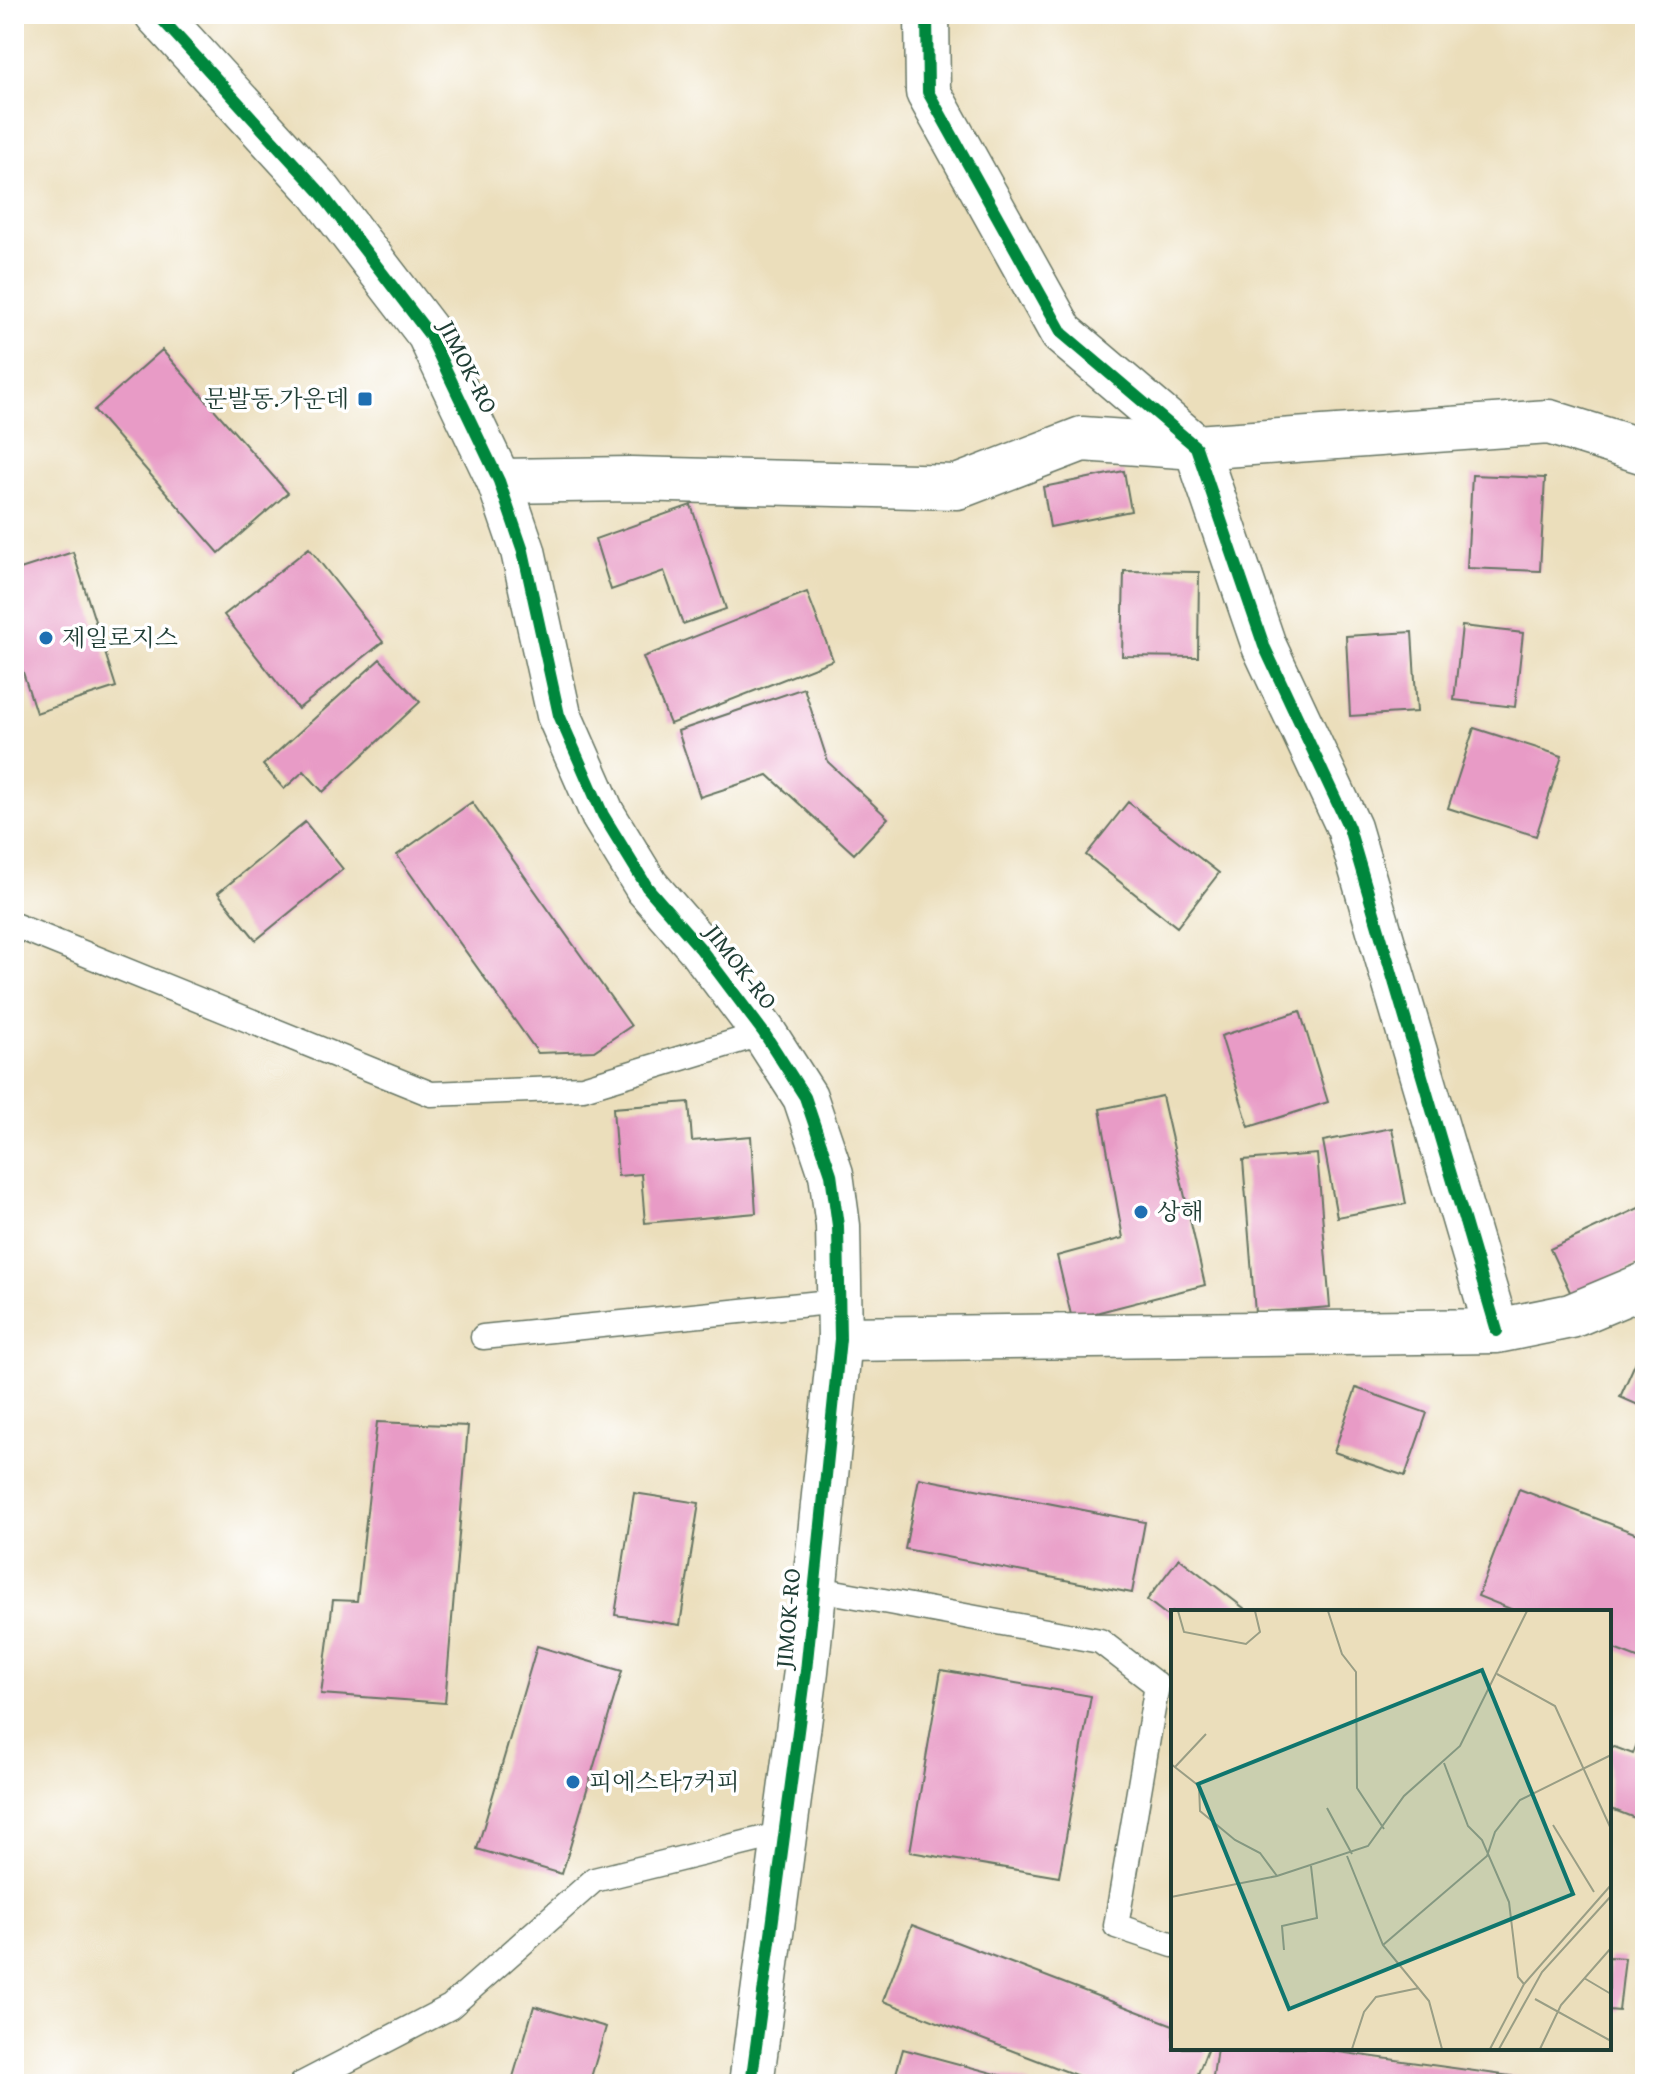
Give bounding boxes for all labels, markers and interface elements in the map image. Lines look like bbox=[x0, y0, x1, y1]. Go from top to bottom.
street label: JIMOK-RO bbox=[429, 312, 507, 419]
place label: 문발동.가운데 bbox=[204, 381, 349, 416]
marker: 문발동.가운데 bbox=[356, 390, 374, 408]
place label: 제일로지스 bbox=[62, 620, 178, 655]
marker: 제일로지스 bbox=[37, 629, 55, 647]
street label: JIMOK-RO bbox=[695, 914, 786, 1017]
place label: 상해 bbox=[1157, 1194, 1203, 1229]
marker: 상해 bbox=[1132, 1203, 1150, 1221]
street label: JIMOK-RO bbox=[765, 1567, 809, 1672]
inset map bbox=[1171, 1610, 1611, 2050]
place label: 피에스타7커피 bbox=[589, 1764, 740, 1799]
marker: 피에스타7커피 bbox=[564, 1773, 582, 1791]

